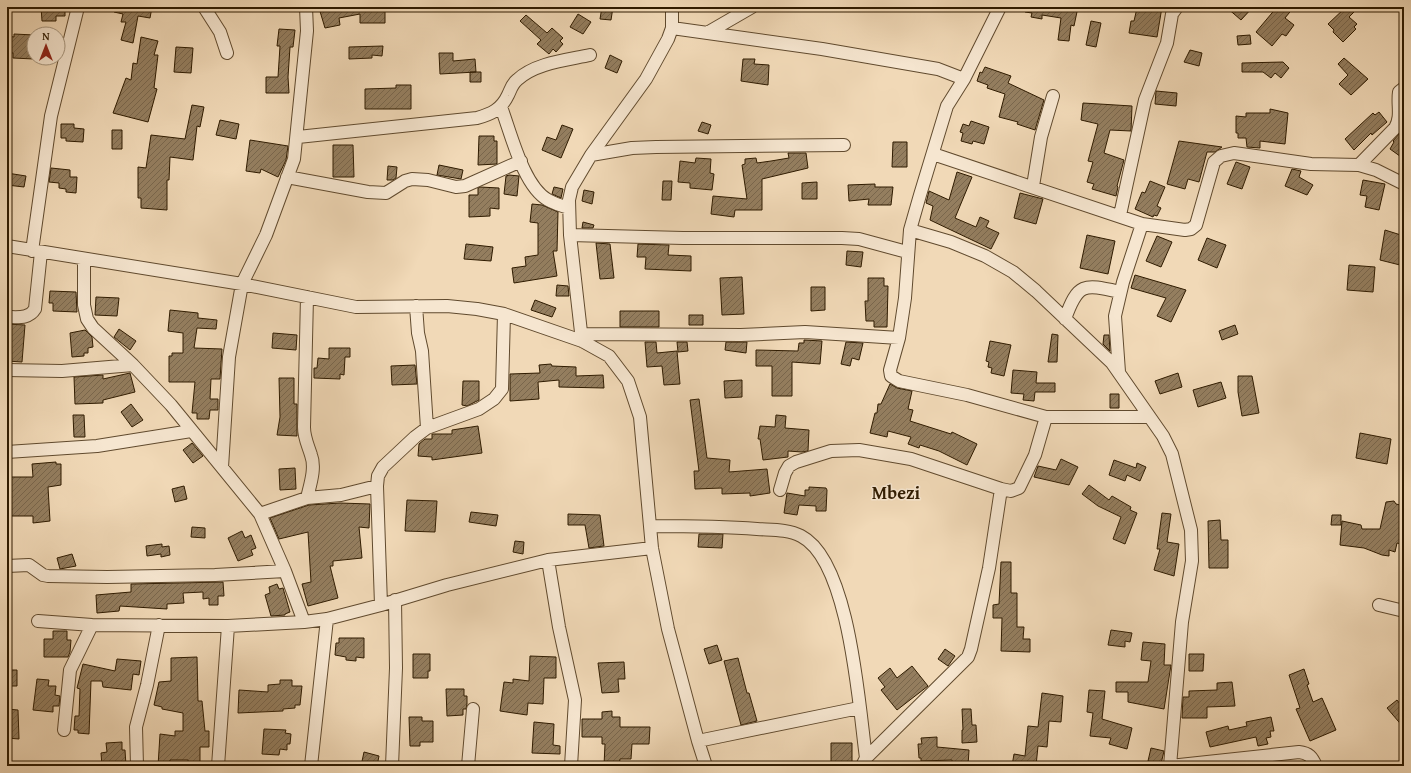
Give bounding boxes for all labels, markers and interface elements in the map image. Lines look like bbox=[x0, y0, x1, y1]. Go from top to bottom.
north arrow bbox=[26, 26, 66, 66]
text: N bbox=[42, 28, 50, 44]
district label: Mbezi bbox=[872, 479, 921, 506]

